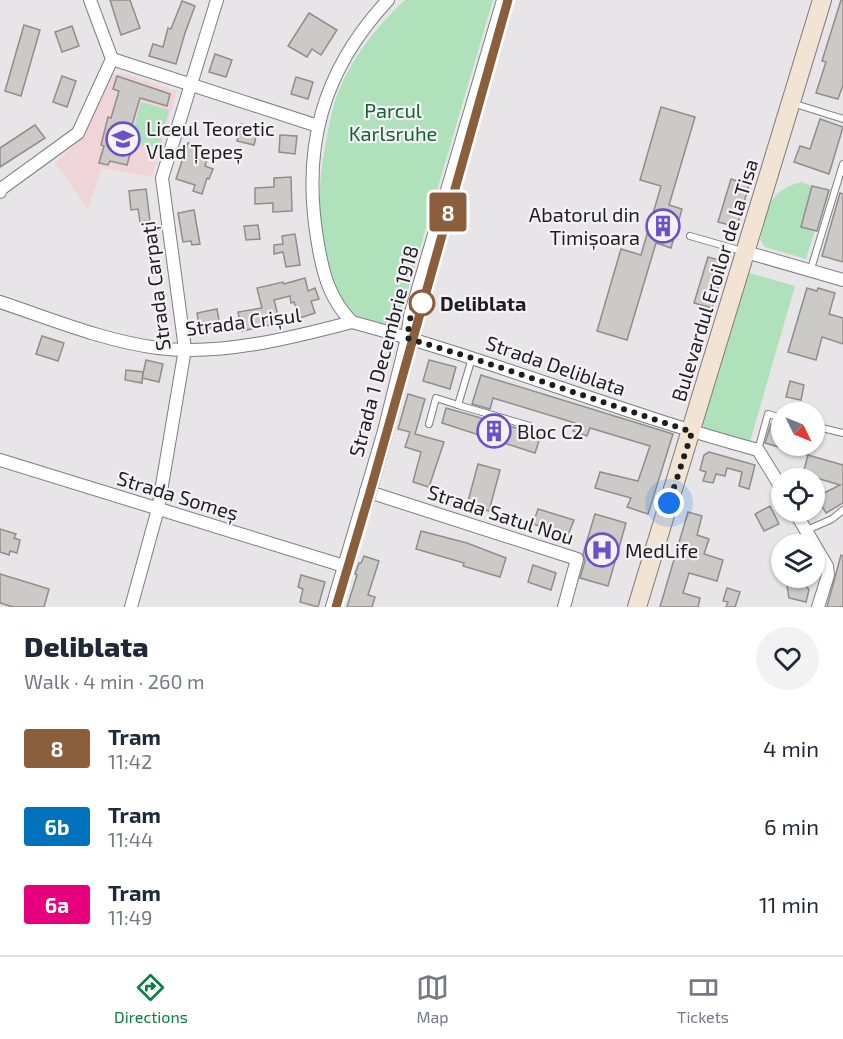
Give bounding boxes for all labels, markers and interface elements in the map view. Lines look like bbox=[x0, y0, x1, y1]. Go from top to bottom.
park label: Parcul Karlsruhe bbox=[349, 98, 437, 145]
place label: Liceul Teoretic Vlad Țepeș bbox=[146, 116, 275, 165]
school or university icon: Liceul Teoretic Vlad Țepeș bbox=[105, 121, 141, 157]
street label: Bulevardul Eroilor de la Tisa bbox=[666, 156, 762, 404]
line badge: 8 bbox=[428, 192, 468, 232]
text: 8 bbox=[441, 200, 455, 225]
place label: Abatorul din Timișoara bbox=[529, 202, 640, 251]
building icon: Abatorul din Timișoara bbox=[645, 208, 681, 244]
street label: Strada Carpați bbox=[135, 220, 177, 352]
street label: Strada 1 Decembrie 1918 bbox=[343, 243, 423, 459]
marker: Deliblata bbox=[409, 290, 435, 316]
place label: Deliblata bbox=[440, 291, 526, 315]
street label: Strada Crișul bbox=[184, 302, 303, 342]
street label: Strada Deliblata bbox=[483, 330, 629, 400]
north arrow bbox=[771, 402, 825, 456]
map controls bbox=[771, 402, 825, 588]
building icon: Bloc C2 bbox=[476, 413, 512, 449]
place label: Bloc C2 bbox=[517, 419, 584, 443]
street label: Strada Someș bbox=[114, 465, 242, 527]
button: locate bbox=[771, 468, 825, 522]
street label: Strada Satul Nou bbox=[425, 479, 577, 549]
your location bbox=[654, 488, 684, 518]
hospital icon: MedLife bbox=[584, 532, 620, 568]
button: layers bbox=[771, 534, 825, 588]
place label: MedLife bbox=[625, 538, 698, 562]
button: heart bbox=[756, 627, 819, 690]
text: Deliblata bbox=[24, 629, 148, 663]
text: Walk · 4 min · 260 m bbox=[24, 669, 204, 693]
text: Tram bbox=[108, 723, 161, 749]
text: 4 min bbox=[763, 735, 819, 761]
text: 8 bbox=[50, 736, 64, 761]
text: 11:42 bbox=[108, 749, 152, 773]
text: Tram bbox=[108, 801, 161, 827]
text: 6 min bbox=[764, 813, 819, 839]
text: 6b bbox=[45, 814, 69, 839]
text: 11:44 bbox=[108, 827, 153, 851]
text: Tram bbox=[108, 879, 161, 905]
text: 11 min bbox=[759, 891, 819, 917]
text: 6a bbox=[45, 892, 69, 917]
text: 11:49 bbox=[108, 905, 152, 929]
tab: Directions bbox=[114, 971, 188, 1026]
tab: Map bbox=[416, 971, 449, 1026]
tab: Tickets bbox=[677, 971, 729, 1026]

